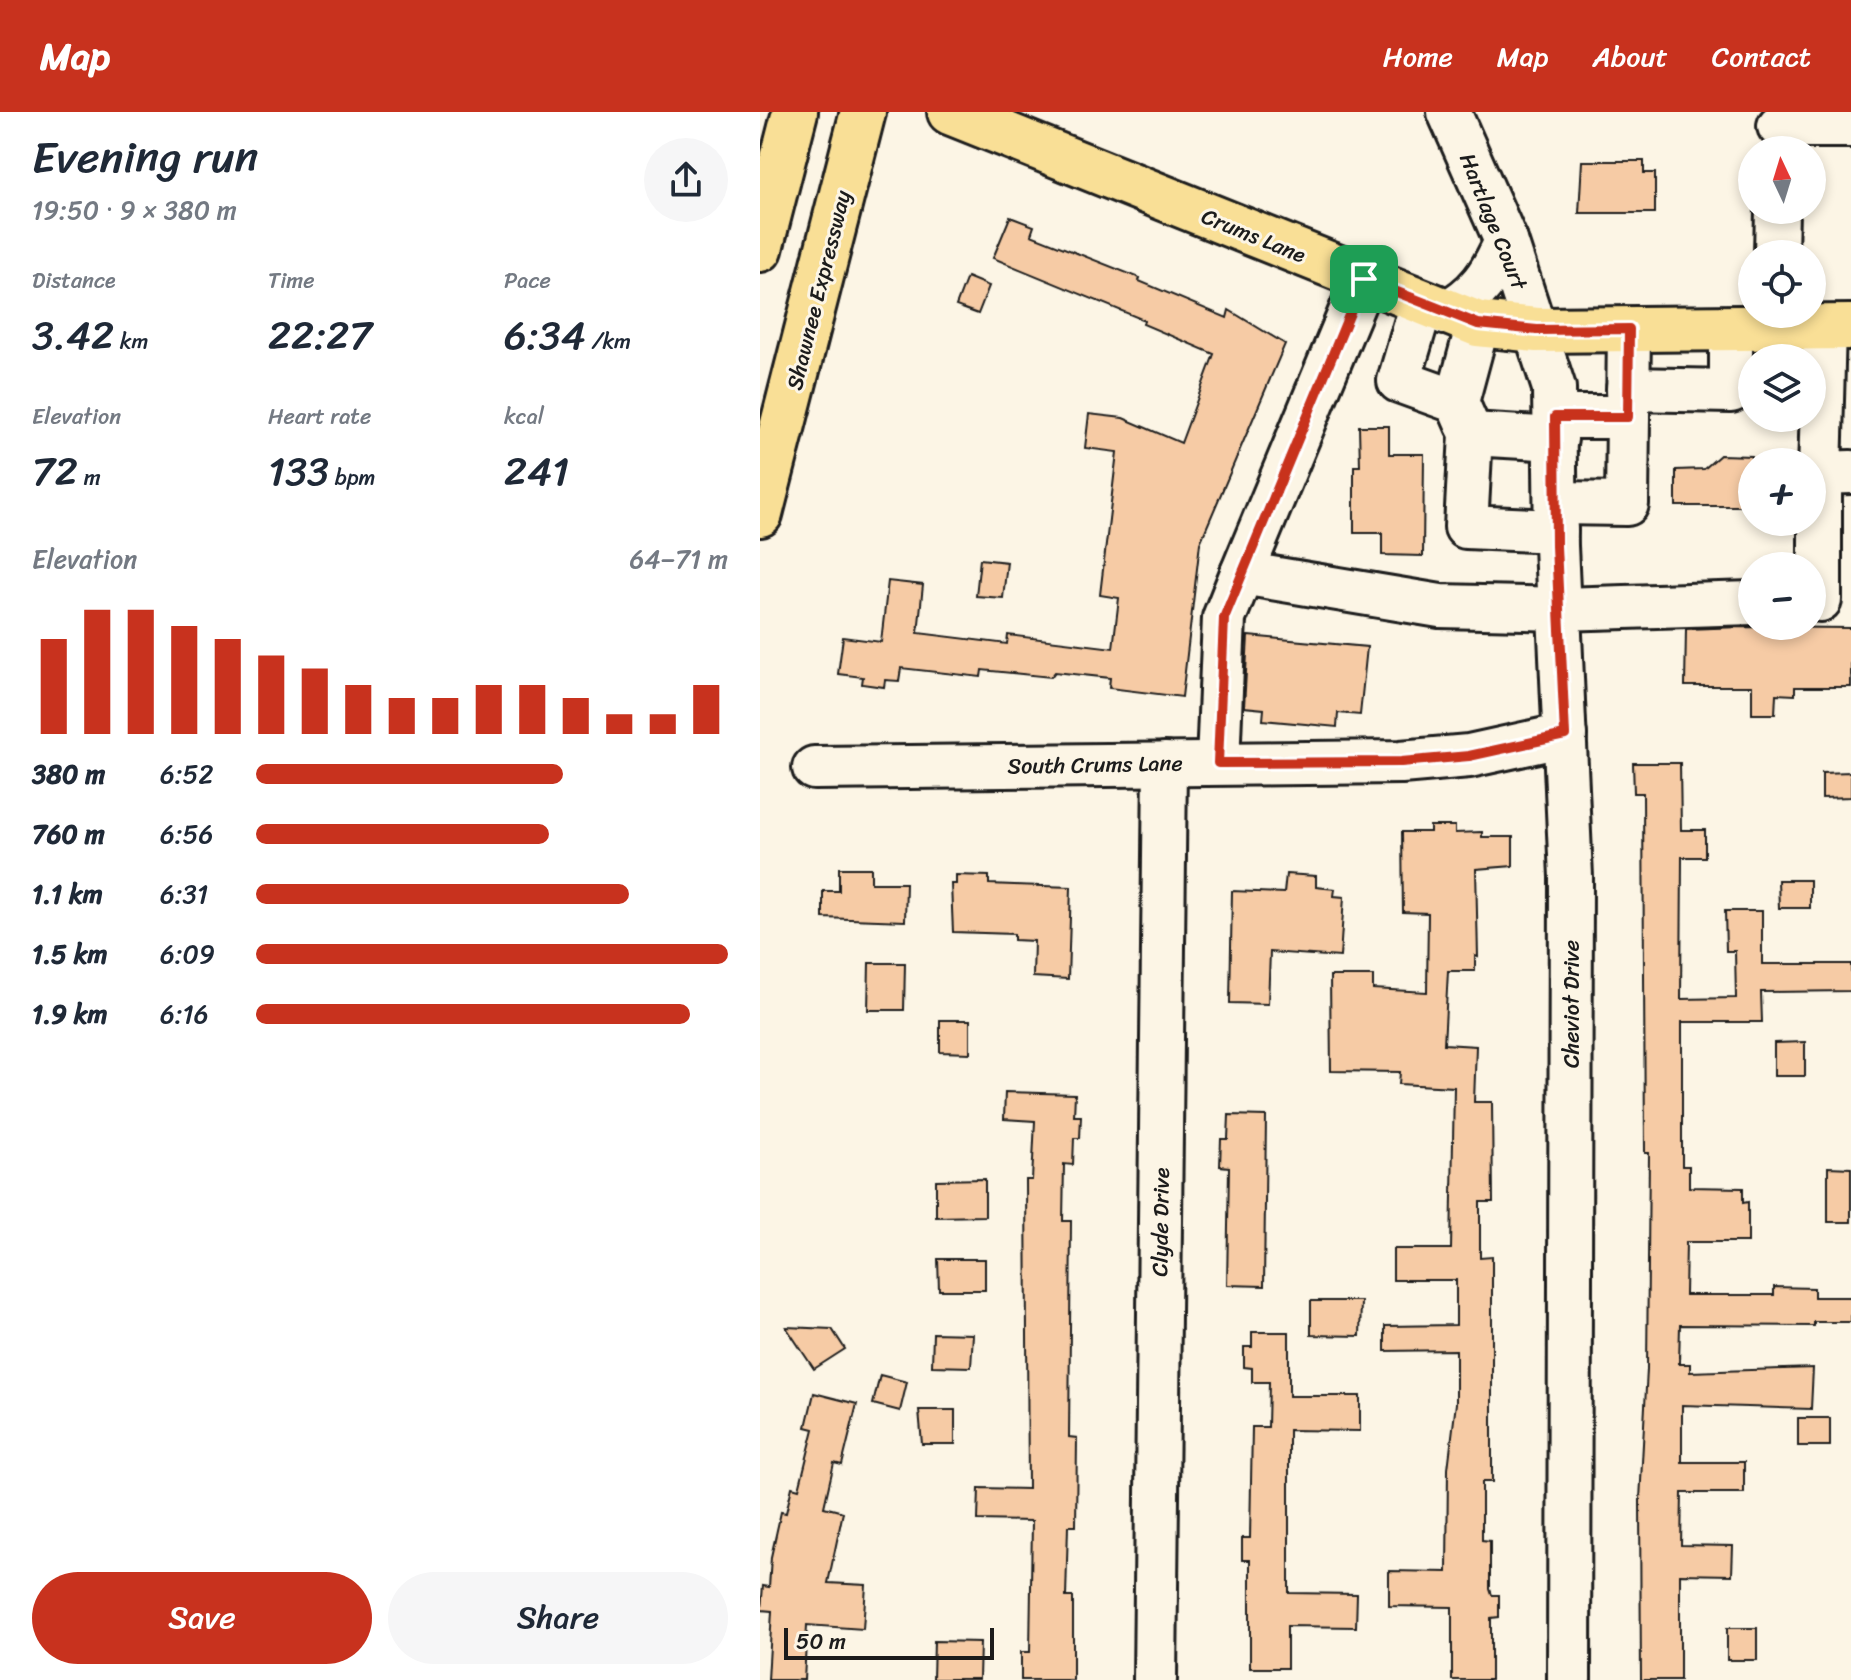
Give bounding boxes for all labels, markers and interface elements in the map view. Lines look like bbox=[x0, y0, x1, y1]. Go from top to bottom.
text: Map bbox=[40, 23, 110, 90]
text: Home bbox=[1383, 32, 1453, 81]
text: Map bbox=[1497, 32, 1548, 81]
text: About bbox=[1592, 32, 1668, 81]
text: Contact bbox=[1712, 32, 1811, 81]
text: Evening run bbox=[32, 118, 258, 196]
north arrow bbox=[1738, 136, 1826, 224]
map controls bbox=[1738, 136, 1826, 640]
button: share bbox=[644, 138, 728, 222]
street label: Hartlage Court bbox=[1448, 147, 1539, 297]
street label: Shawnee Expressway bbox=[775, 186, 862, 394]
text: 19:50 · 9 × 380 m bbox=[32, 187, 237, 233]
street label: Crums Lane bbox=[1196, 197, 1312, 274]
button: locate bbox=[1738, 240, 1826, 328]
pin bbox=[1330, 245, 1398, 313]
icon: arrive bbox=[1342, 257, 1386, 301]
text: Distance bbox=[32, 261, 116, 300]
text: Time bbox=[268, 261, 315, 300]
text: Pace bbox=[504, 261, 551, 300]
text: 3.42 bbox=[32, 300, 114, 371]
text: 22:27 bbox=[268, 300, 372, 371]
text: 6:34 bbox=[504, 300, 586, 371]
text: km bbox=[114, 322, 148, 361]
text: /km bbox=[586, 322, 631, 361]
button: layers bbox=[1738, 344, 1826, 432]
text: Elevation bbox=[32, 397, 121, 436]
text: Heart rate bbox=[268, 397, 371, 436]
text: kcal bbox=[504, 397, 544, 436]
text: 72 bbox=[32, 436, 78, 507]
text: 133 bbox=[268, 436, 329, 507]
text: 241 bbox=[504, 436, 569, 507]
button: + bbox=[1738, 448, 1826, 536]
text: m bbox=[78, 458, 101, 497]
text: bpm bbox=[329, 458, 375, 497]
text: Elevation bbox=[32, 536, 137, 582]
text: 64–71 m bbox=[630, 536, 728, 582]
button: − bbox=[1738, 552, 1826, 640]
street label: South Crums Lane bbox=[1007, 743, 1183, 786]
text: 380 m bbox=[32, 751, 105, 797]
text: 6:52 bbox=[160, 751, 214, 797]
text: 760 m bbox=[32, 811, 105, 857]
text: 6:56 bbox=[160, 811, 213, 857]
text: 1.1 km bbox=[32, 871, 103, 917]
text: 6:31 bbox=[160, 871, 208, 917]
text: 1.5 km bbox=[32, 931, 107, 977]
text: 6:09 bbox=[160, 931, 215, 977]
street label: Cheviot Drive bbox=[1552, 940, 1591, 1068]
text: 1.9 km bbox=[32, 991, 108, 1037]
text: 6:16 bbox=[160, 991, 209, 1037]
street label: Clyde Drive bbox=[1140, 1167, 1181, 1277]
button: Save bbox=[32, 1572, 372, 1664]
button: Share bbox=[388, 1572, 728, 1664]
text: 50 m bbox=[796, 1622, 846, 1661]
scale bar bbox=[784, 1624, 994, 1660]

